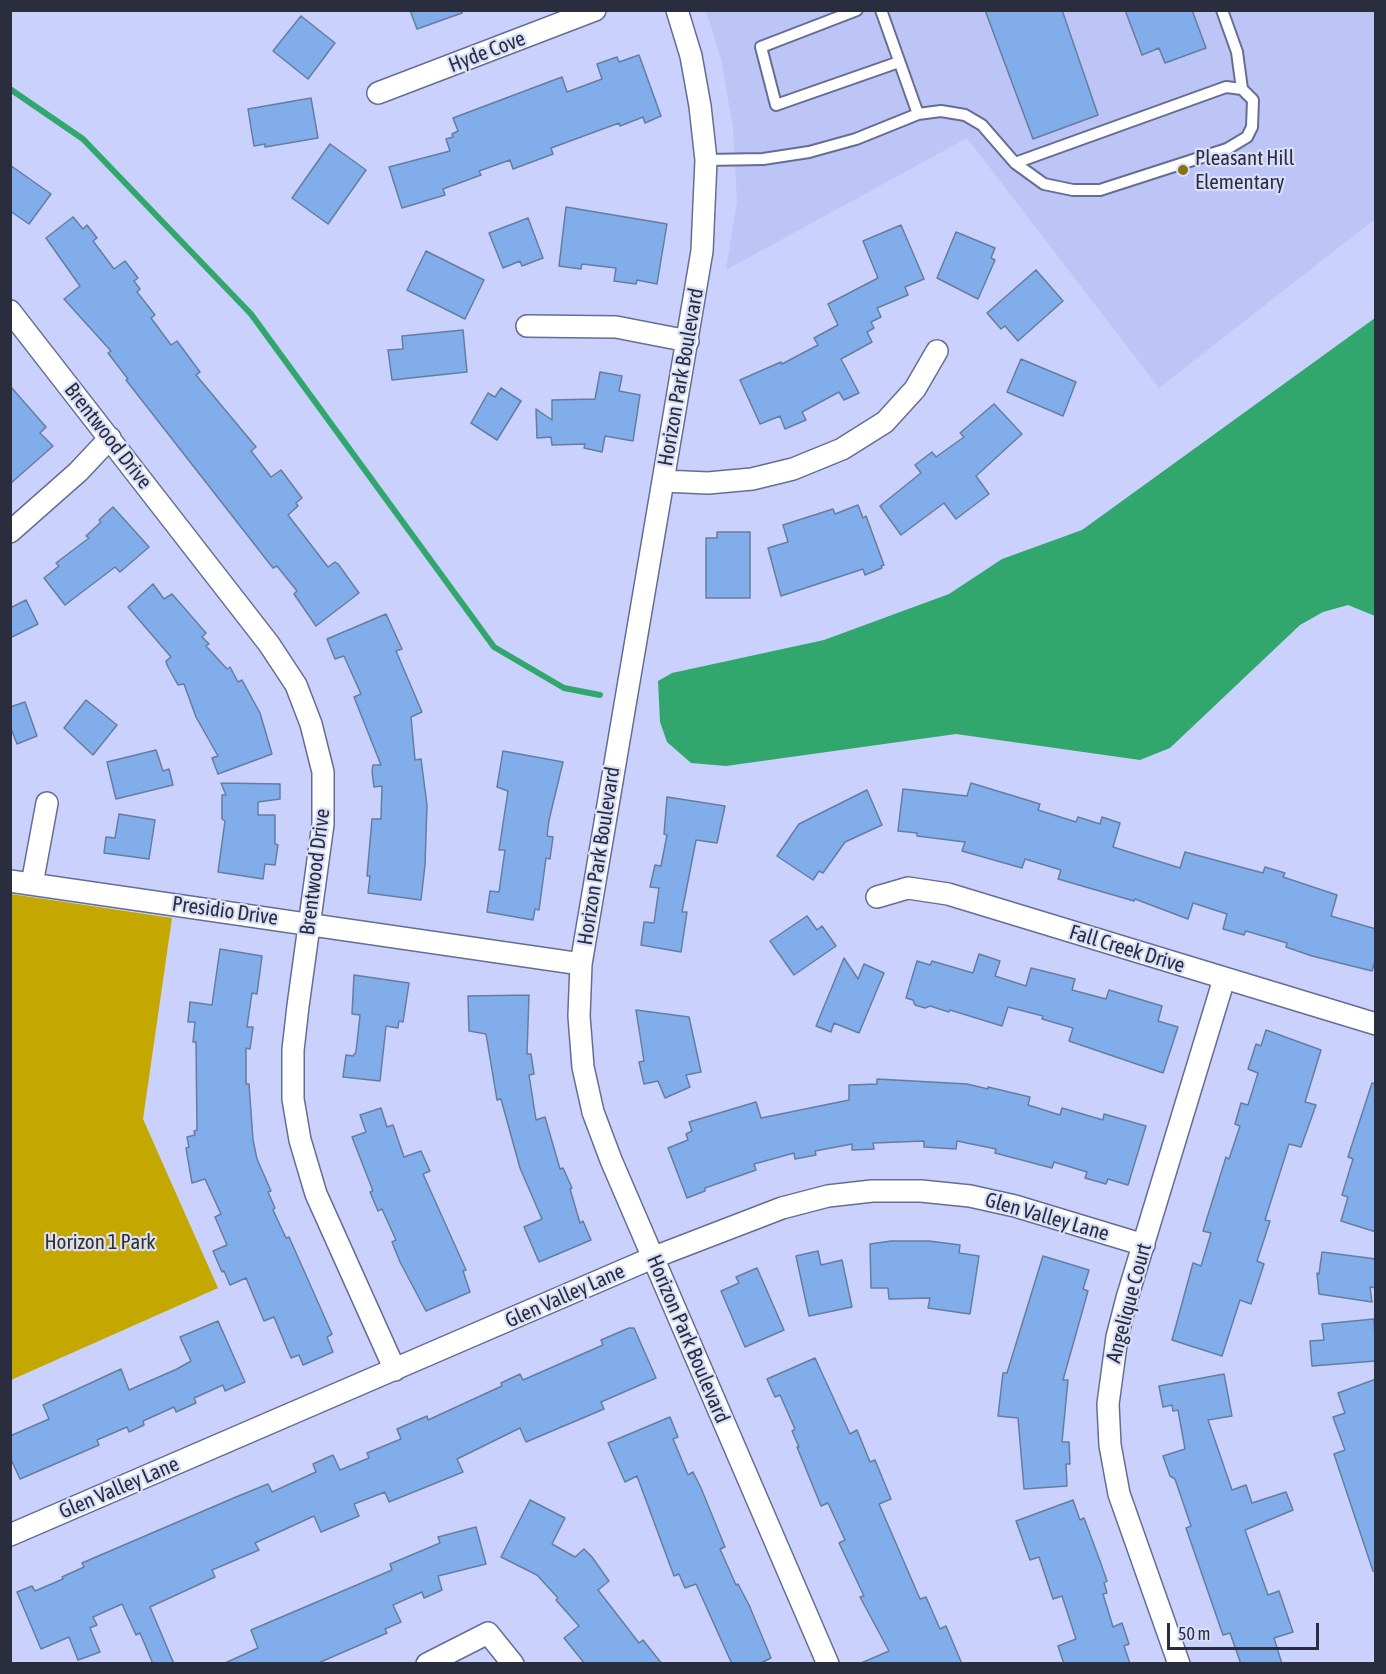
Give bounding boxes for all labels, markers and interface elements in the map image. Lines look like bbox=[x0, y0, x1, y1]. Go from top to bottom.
street label: Hyde Cove bbox=[445, 26, 529, 78]
place label: Pleasant Hill Elementary bbox=[1195, 145, 1294, 195]
marker: Pleasant Hill Elementary bbox=[1176, 163, 1190, 177]
street label: Horizon Park Boulevard bbox=[653, 286, 709, 468]
street label: Brentwood Drive bbox=[59, 378, 157, 494]
street label: Horizon Park Boulevard bbox=[572, 765, 626, 947]
street label: Brentwood Drive bbox=[295, 807, 335, 937]
street label: Presidio Drive bbox=[170, 891, 280, 931]
street label: Fall Creek Drive bbox=[1066, 920, 1188, 978]
street label: Glen Valley Lane bbox=[982, 1187, 1112, 1247]
park label: Horizon 1 Park bbox=[44, 1229, 156, 1255]
street label: Angelique Court bbox=[1101, 1240, 1157, 1366]
street label: Horizon Park Boulevard bbox=[641, 1251, 735, 1427]
street label: Glen Valley Lane bbox=[501, 1258, 629, 1334]
street label: Glen Valley Lane bbox=[55, 1451, 183, 1525]
scale bar bbox=[1170, 1611, 1322, 1649]
text: 50 m bbox=[1178, 1623, 1210, 1644]

